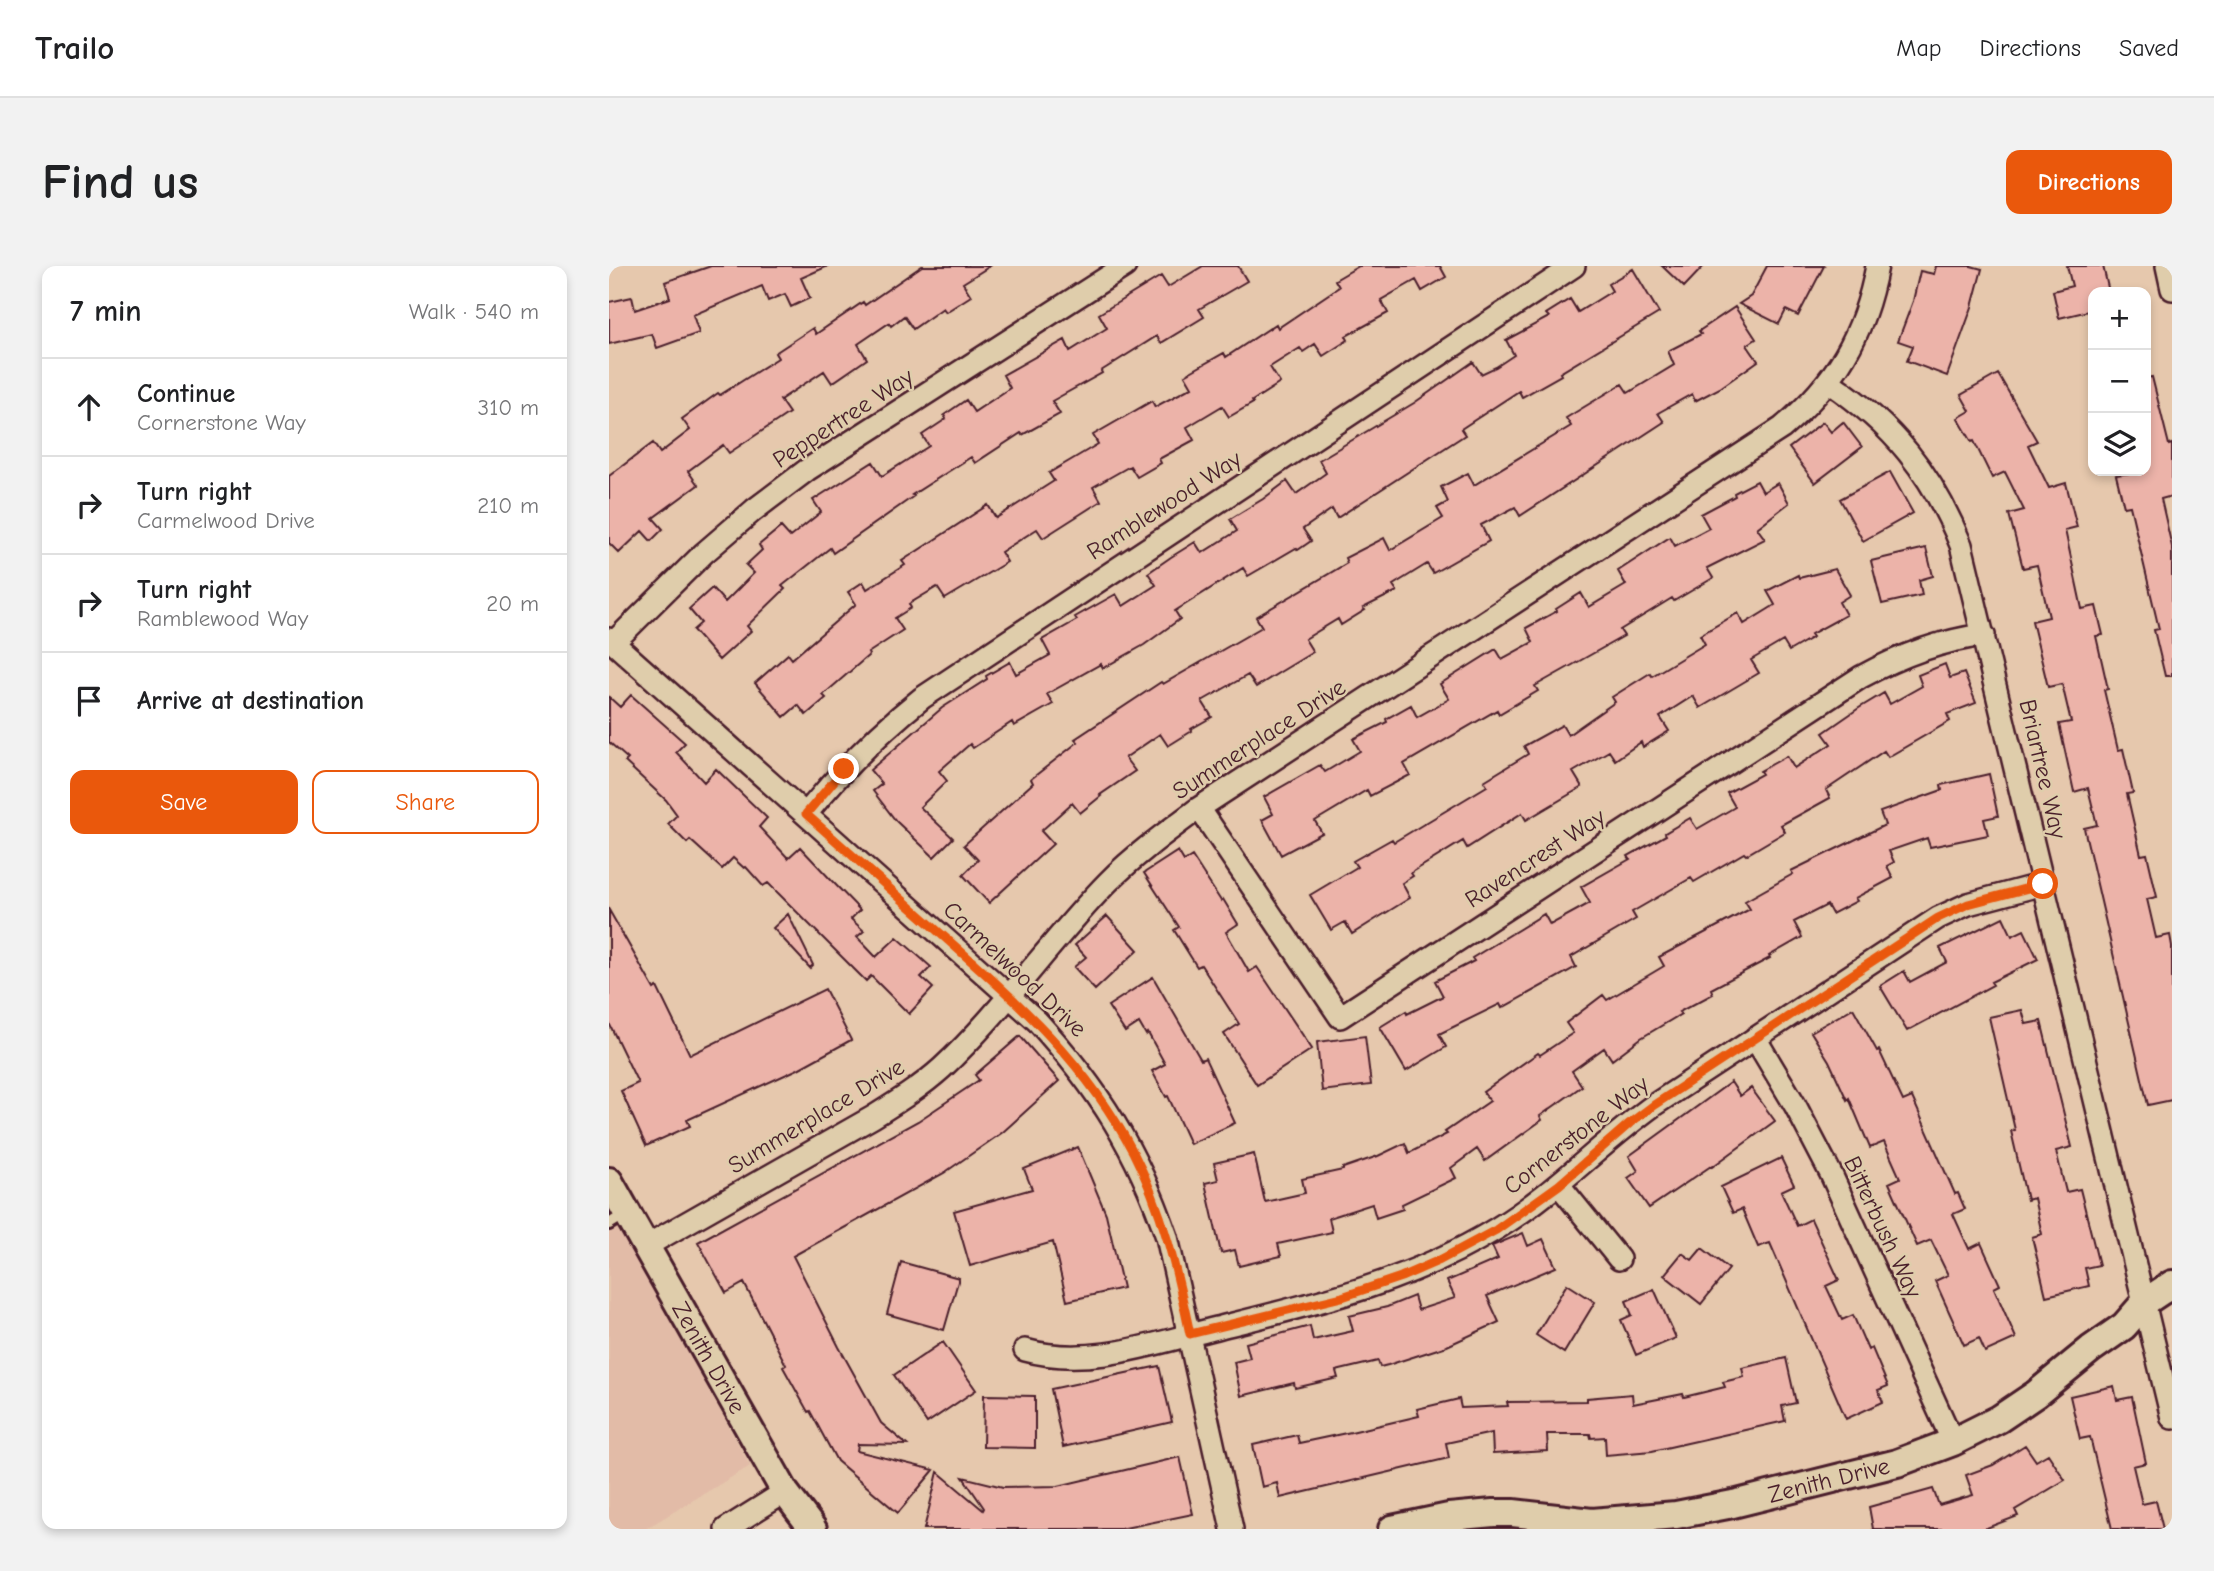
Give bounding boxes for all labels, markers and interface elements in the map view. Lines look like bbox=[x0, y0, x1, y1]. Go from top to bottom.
text: Trailo bbox=[35, 29, 114, 67]
text: Map bbox=[1896, 34, 1942, 62]
text: Directions bbox=[1980, 34, 2081, 62]
text: Saved bbox=[2119, 34, 2179, 62]
button: Directions bbox=[2006, 150, 2172, 214]
text: Find us bbox=[42, 154, 198, 210]
map controls bbox=[2088, 287, 2151, 476]
button: + bbox=[2088, 287, 2151, 350]
text: 7 min bbox=[70, 294, 142, 329]
text: Walk · 540 m bbox=[409, 298, 539, 325]
button: − bbox=[2088, 350, 2151, 413]
street label: Peppertree Way bbox=[768, 362, 919, 474]
text: Continue bbox=[137, 379, 235, 409]
icon: ahead bbox=[70, 388, 108, 426]
text: 310 m bbox=[478, 394, 539, 421]
text: Cornerstone Way bbox=[137, 409, 306, 436]
button: layers bbox=[2088, 413, 2151, 476]
street label: Ramblewood Way bbox=[1081, 444, 1247, 565]
text: Turn right bbox=[137, 477, 251, 507]
icon: right bbox=[70, 486, 108, 524]
text: 210 m bbox=[477, 492, 539, 519]
text: Carmelwood Drive bbox=[137, 507, 315, 534]
text: Turn right bbox=[137, 575, 251, 605]
icon: right bbox=[70, 584, 108, 622]
text: 20 m bbox=[486, 590, 539, 617]
text: Ramblewood Way bbox=[137, 605, 308, 632]
street label: Summerplace Drive bbox=[1167, 673, 1351, 805]
icon: arrive bbox=[70, 682, 108, 720]
text: Arrive at destination bbox=[137, 686, 364, 716]
street label: Briartree Way bbox=[2013, 697, 2073, 842]
route end bbox=[828, 753, 859, 784]
button: Save bbox=[70, 770, 298, 834]
button: Share bbox=[312, 770, 539, 834]
street label: Ravencrest Way bbox=[1460, 802, 1610, 914]
route start bbox=[2027, 868, 2058, 899]
street label: Carmelwood Drive bbox=[938, 896, 1092, 1042]
street label: Summerplace Drive bbox=[723, 1052, 909, 1180]
street label: Cornerstone Way bbox=[1498, 1070, 1654, 1200]
street label: Bitterbush Way bbox=[1838, 1152, 1928, 1303]
street label: Zenith Drive bbox=[666, 1297, 752, 1419]
street label: Zenith Drive bbox=[1765, 1451, 1892, 1509]

